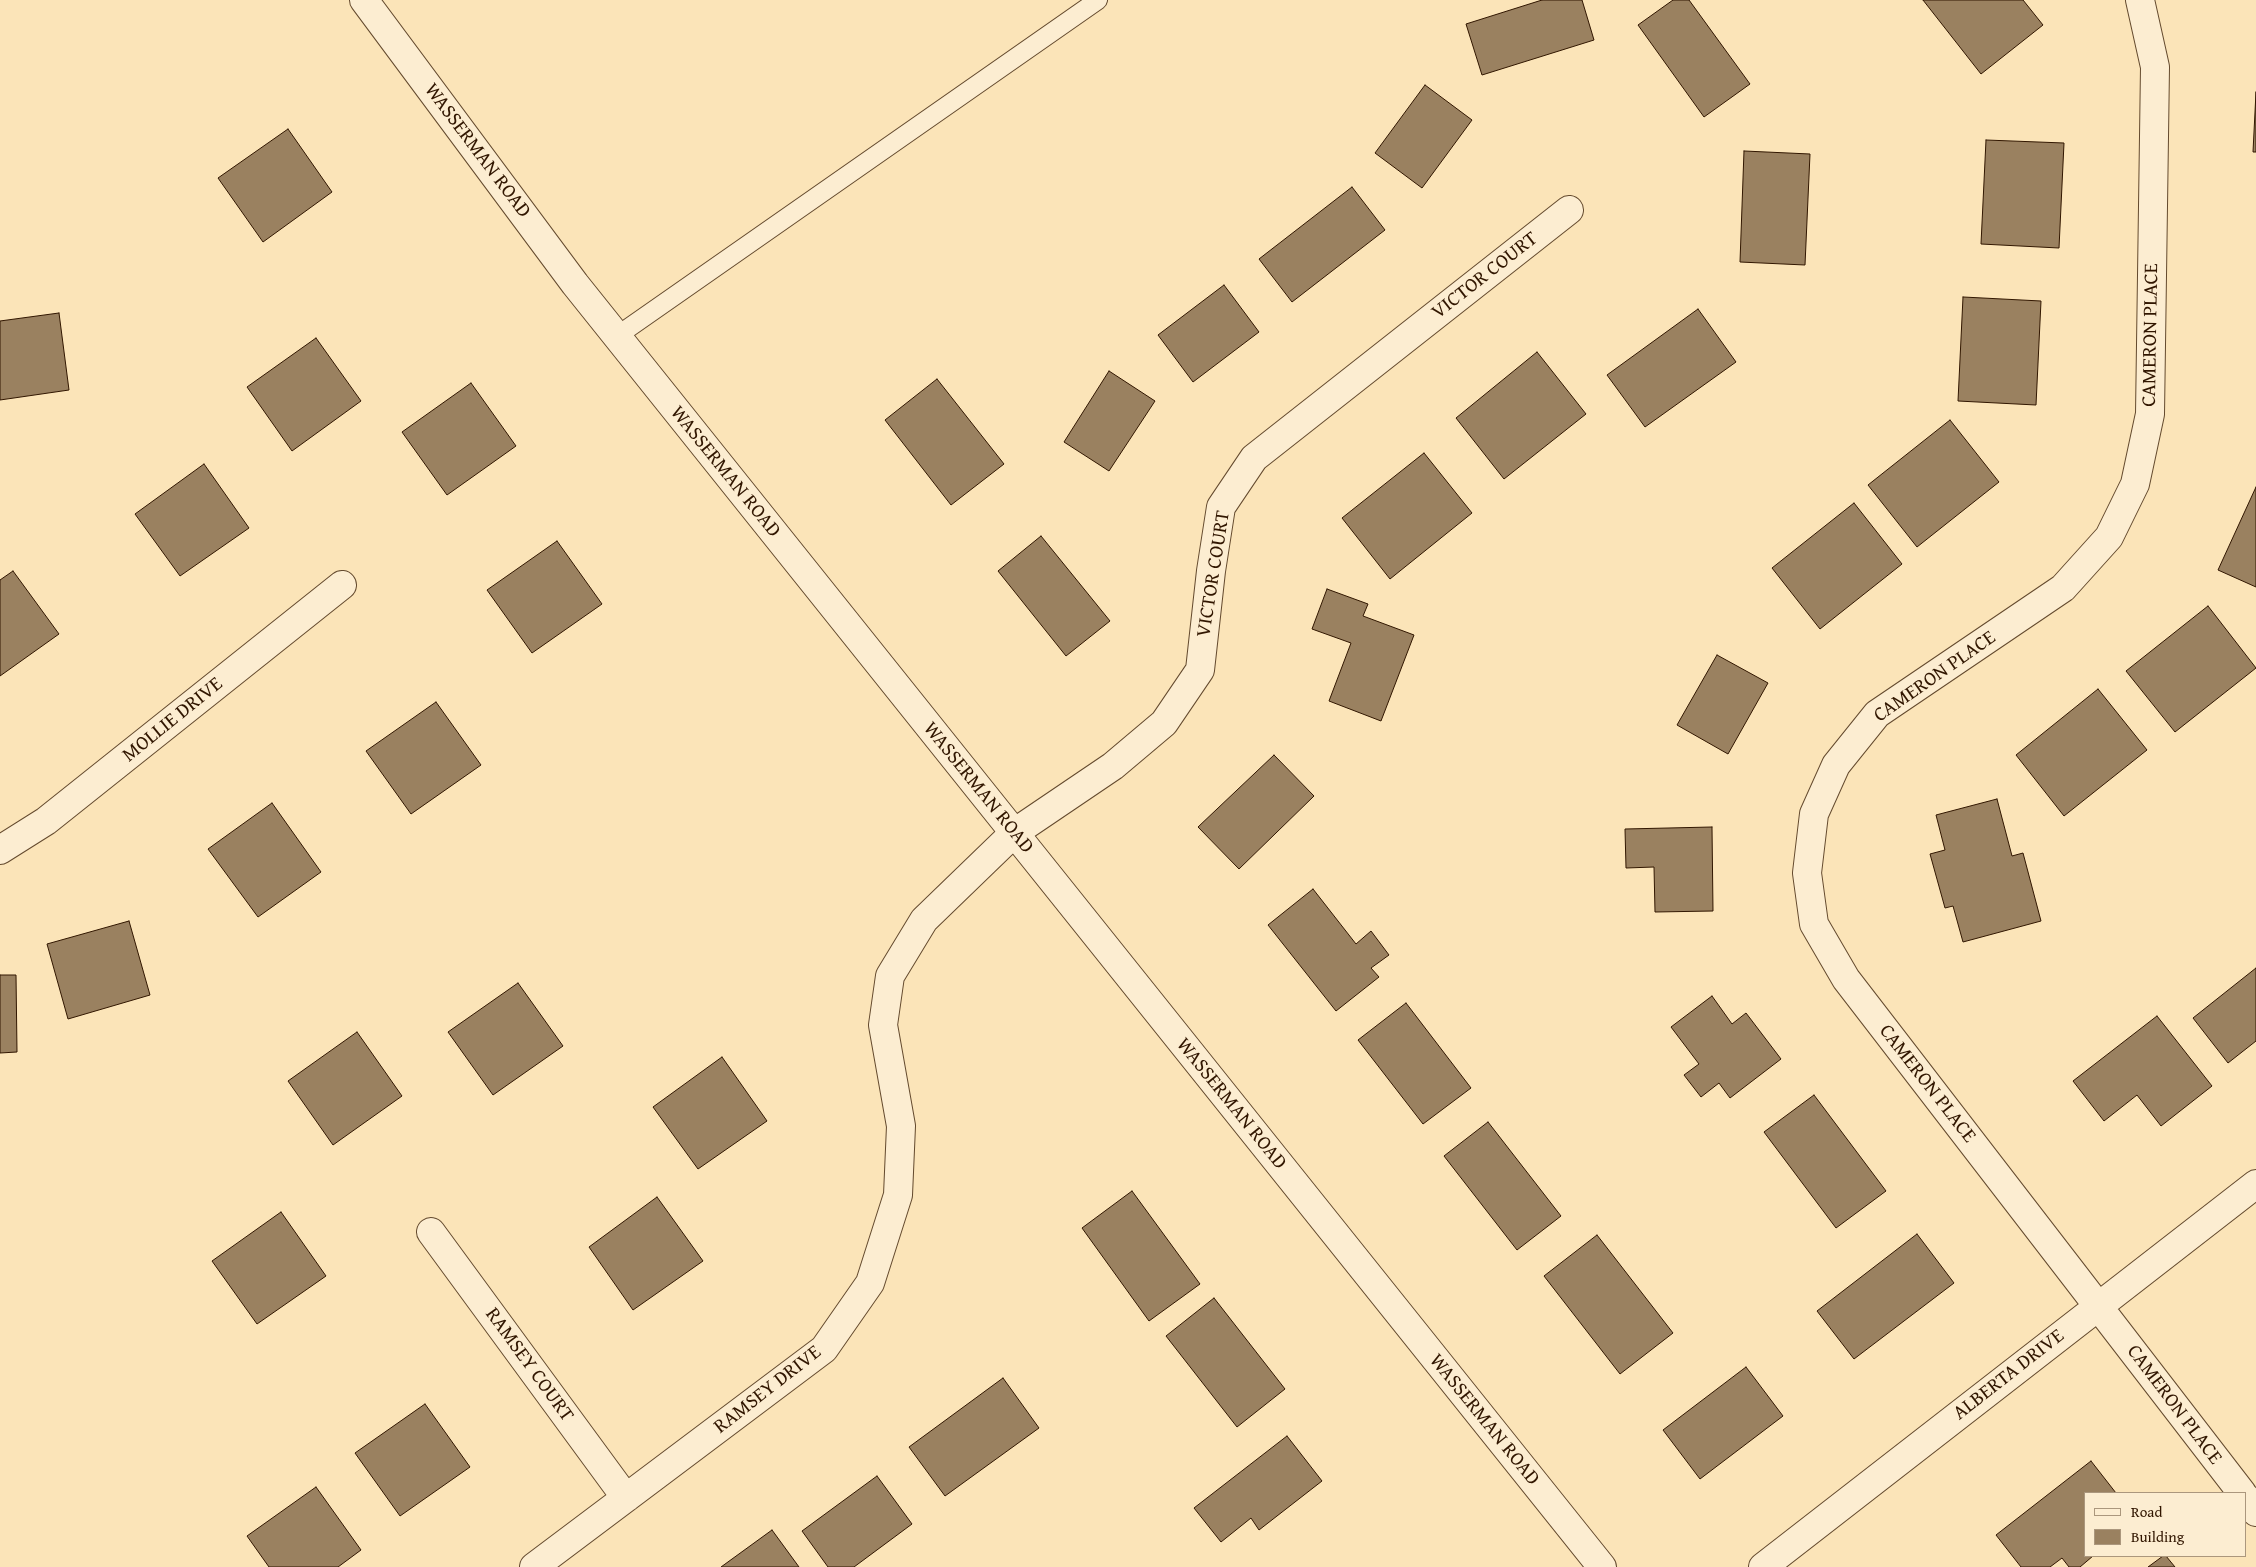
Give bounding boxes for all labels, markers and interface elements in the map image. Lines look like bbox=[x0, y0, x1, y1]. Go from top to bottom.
street label: WASSERMAN ROAD bbox=[419, 79, 535, 223]
street label: VICTOR COURT bbox=[1427, 227, 1543, 325]
street label: CAMERON PLACE bbox=[2138, 263, 2164, 407]
street label: WASSERMAN ROAD bbox=[665, 401, 785, 543]
street label: VICTOR COURT bbox=[1192, 509, 1236, 639]
street label: CAMERON PLACE bbox=[1869, 626, 2001, 728]
street label: MOLLIE DRIVE bbox=[118, 672, 228, 768]
street label: WASSERMAN ROAD bbox=[918, 717, 1038, 859]
street label: CAMERON PLACE bbox=[1873, 1020, 1981, 1148]
street label: WASSERMAN ROAD bbox=[1171, 1033, 1291, 1175]
street label: RAMSEY COURT bbox=[480, 1303, 578, 1427]
street label: ALBERTA DRIVE bbox=[1949, 1324, 2069, 1426]
street label: RAMSEY DRIVE bbox=[710, 1341, 826, 1439]
street label: CAMERON PLACE bbox=[2121, 1341, 2227, 1469]
street label: WASSERMAN ROAD bbox=[1424, 1349, 1544, 1491]
legend bbox=[2084, 1492, 2246, 1557]
text: Road bbox=[2131, 1501, 2162, 1522]
text: Building bbox=[2131, 1526, 2184, 1547]

